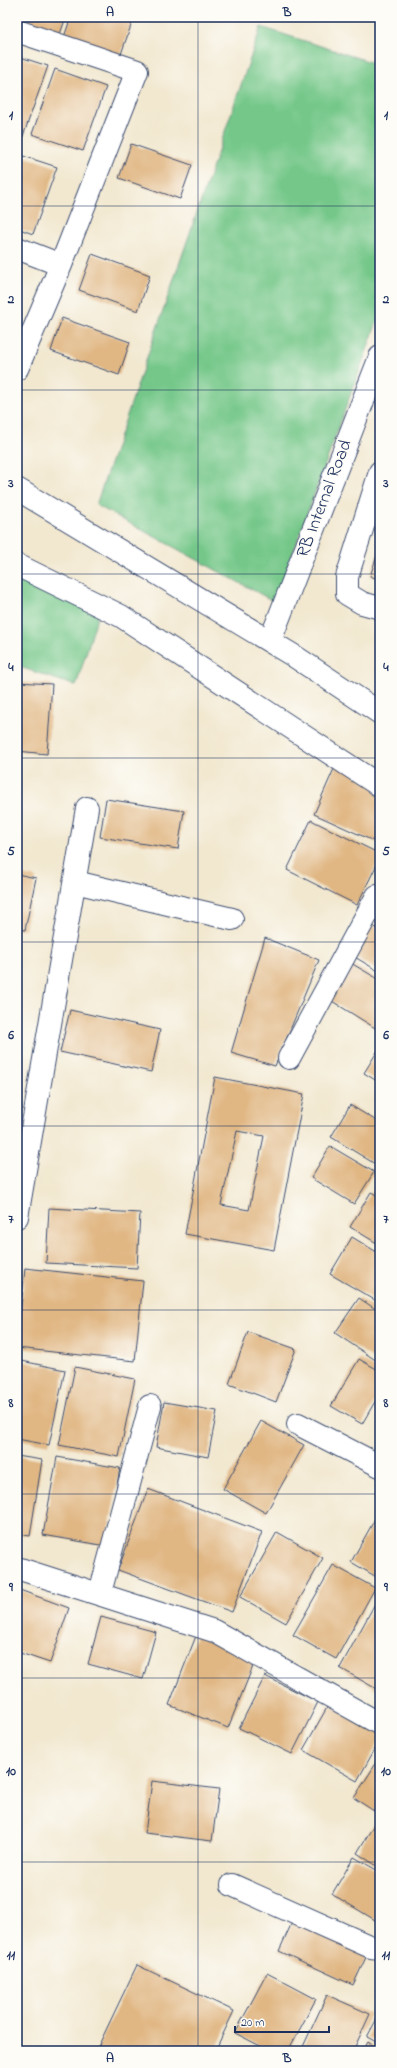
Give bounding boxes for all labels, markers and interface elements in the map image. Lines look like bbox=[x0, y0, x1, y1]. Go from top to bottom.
text: A bbox=[106, 3, 114, 22]
text: B bbox=[282, 3, 292, 22]
text: 1 bbox=[9, 106, 14, 125]
text: 1 bbox=[384, 106, 389, 125]
text: 2 bbox=[7, 290, 15, 309]
text: 2 bbox=[382, 290, 390, 309]
street label: RB Internal Road bbox=[291, 436, 359, 562]
text: 3 bbox=[7, 474, 14, 493]
text: 3 bbox=[382, 474, 389, 493]
text: 4 bbox=[7, 658, 14, 677]
text: 4 bbox=[382, 658, 389, 677]
text: 5 bbox=[7, 842, 15, 861]
text: 5 bbox=[382, 842, 390, 861]
text: 6 bbox=[7, 1026, 14, 1045]
text: 6 bbox=[382, 1026, 389, 1045]
text: 7 bbox=[8, 1210, 14, 1229]
text: 7 bbox=[383, 1210, 389, 1229]
text: 8 bbox=[8, 1394, 14, 1413]
text: 8 bbox=[383, 1394, 389, 1413]
text: 9 bbox=[8, 1578, 14, 1597]
text: 9 bbox=[383, 1578, 389, 1597]
text: 10 bbox=[6, 1762, 16, 1781]
text: 10 bbox=[381, 1762, 391, 1781]
text: 11 bbox=[7, 1946, 16, 1965]
text: 11 bbox=[382, 1946, 391, 1965]
scale bar bbox=[235, 2008, 329, 2034]
text: 20 m bbox=[241, 2014, 264, 2032]
text: A bbox=[106, 2049, 114, 2068]
text: B bbox=[282, 2049, 292, 2068]

